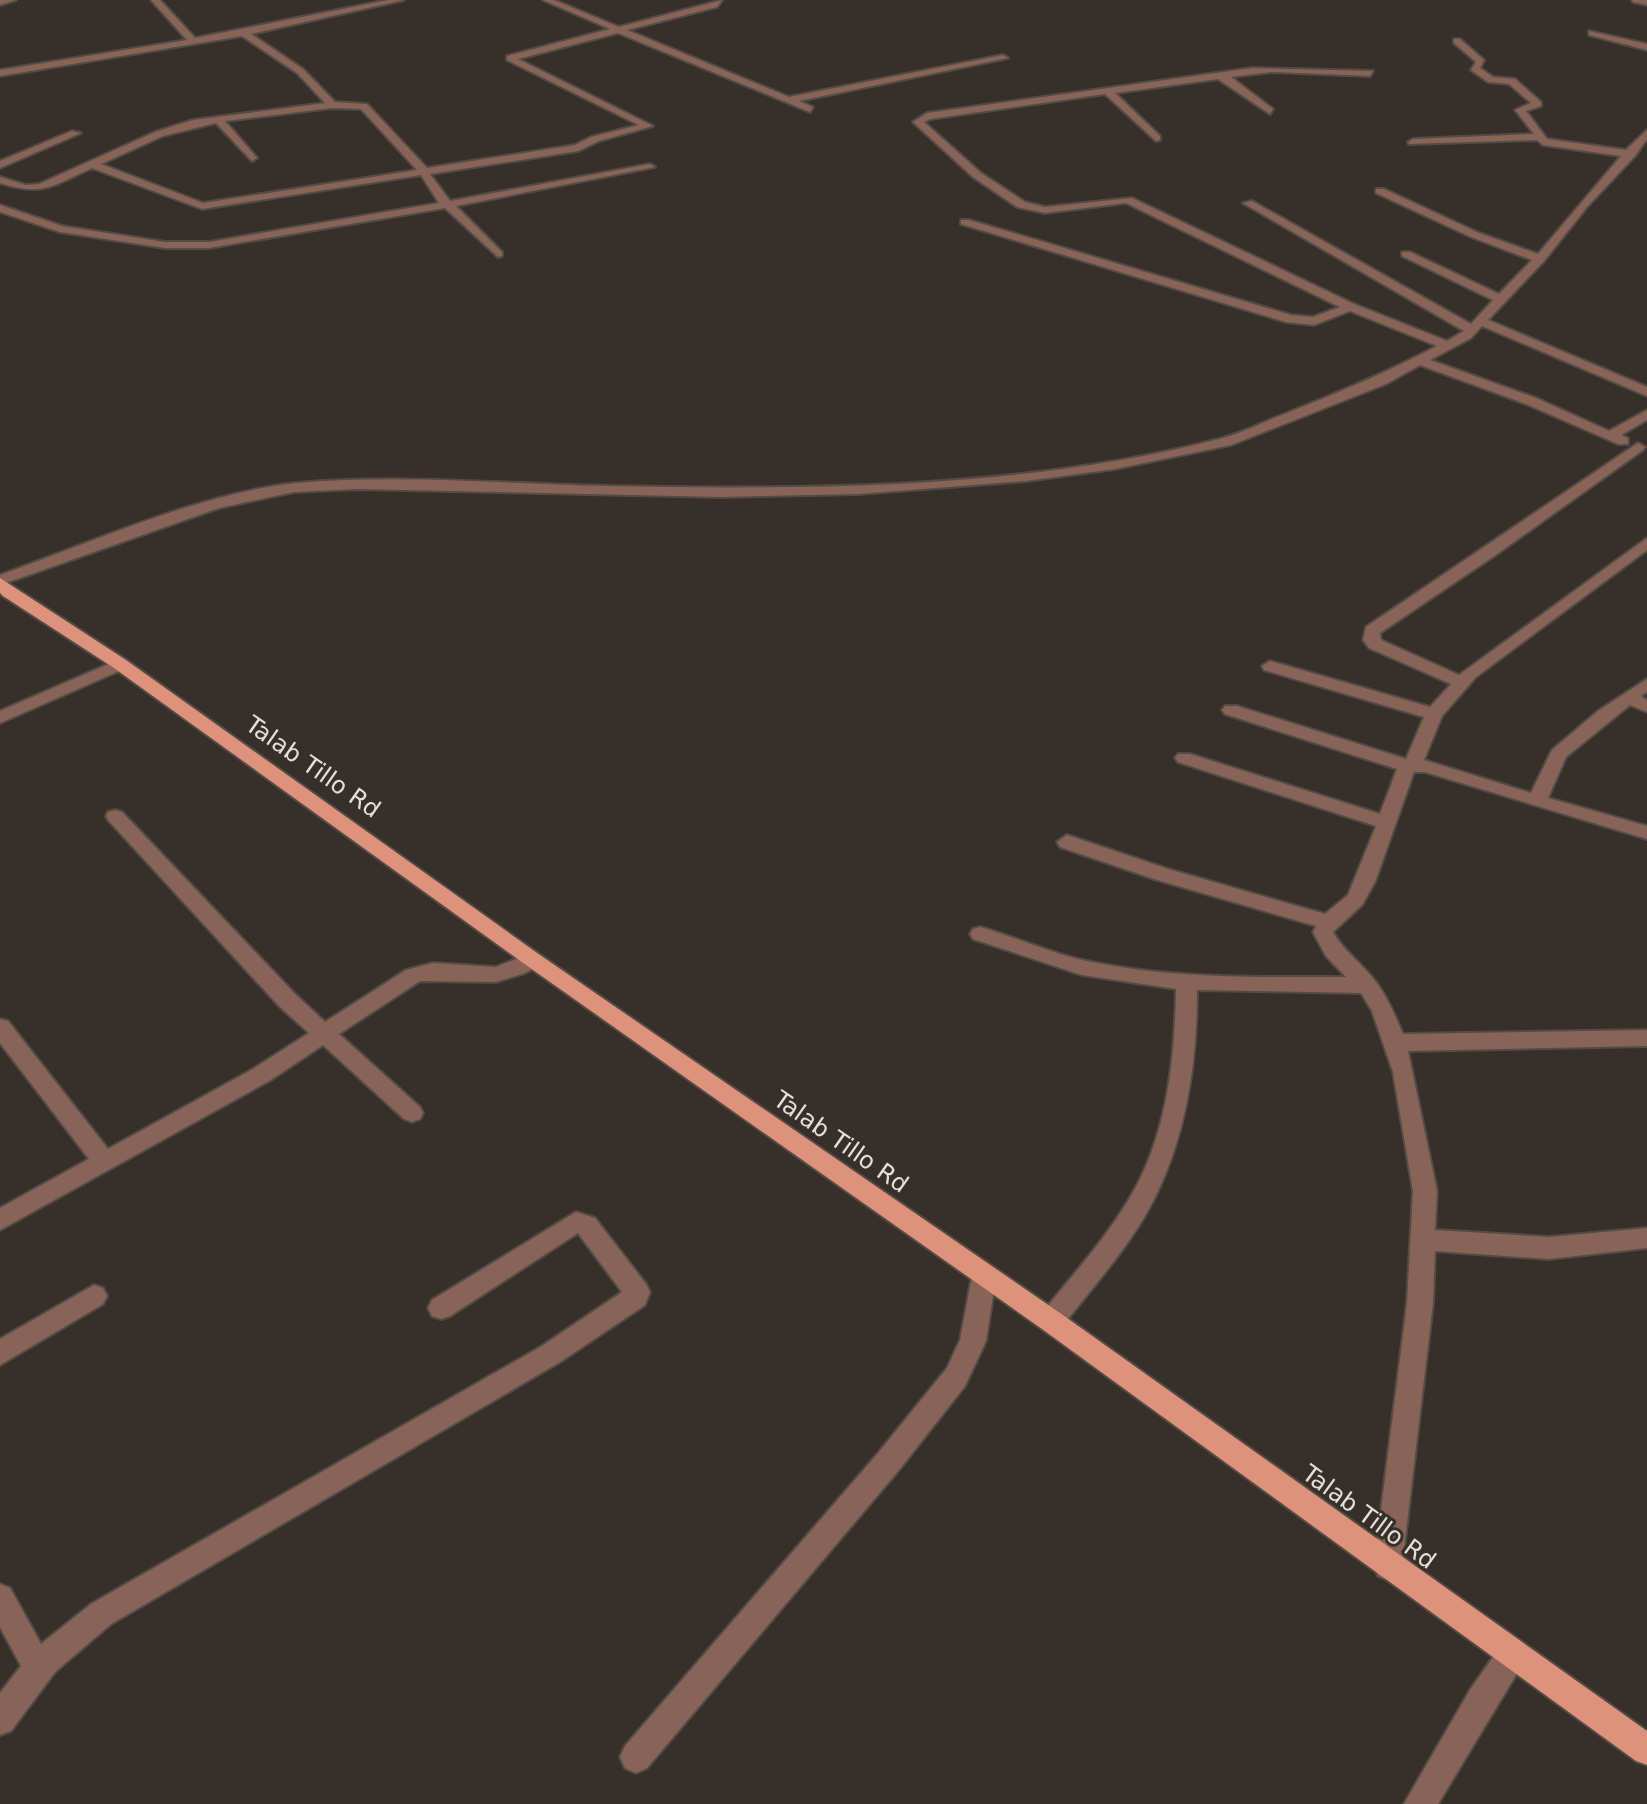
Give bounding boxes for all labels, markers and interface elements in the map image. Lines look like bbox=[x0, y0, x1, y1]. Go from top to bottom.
street label: Talab Tillo Rd bbox=[240, 710, 386, 824]
street label: Talab Tillo Rd bbox=[768, 1085, 914, 1199]
street label: Talab Tillo Rd bbox=[1296, 1459, 1441, 1575]

